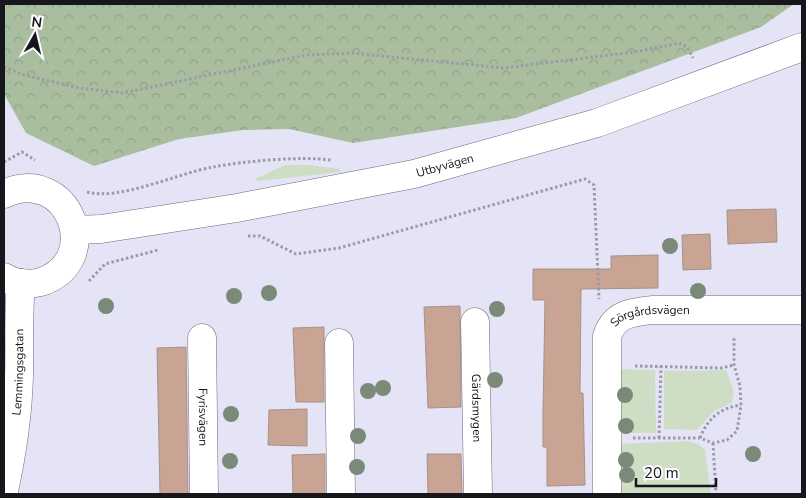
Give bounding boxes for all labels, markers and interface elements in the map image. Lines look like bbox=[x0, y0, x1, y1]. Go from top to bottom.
north arrow bbox=[10, 10, 60, 60]
text: N bbox=[30, 12, 43, 33]
street label: Utbyvägen bbox=[414, 150, 476, 181]
street label: Sörgårdsvägen bbox=[607, 302, 690, 330]
street label: Lemmingsgatan bbox=[8, 329, 27, 416]
street label: Gärdsmygen bbox=[468, 374, 485, 442]
street label: Fyrisvägen bbox=[195, 388, 211, 446]
scale bar bbox=[636, 456, 716, 488]
text: 20 m bbox=[644, 463, 679, 483]

